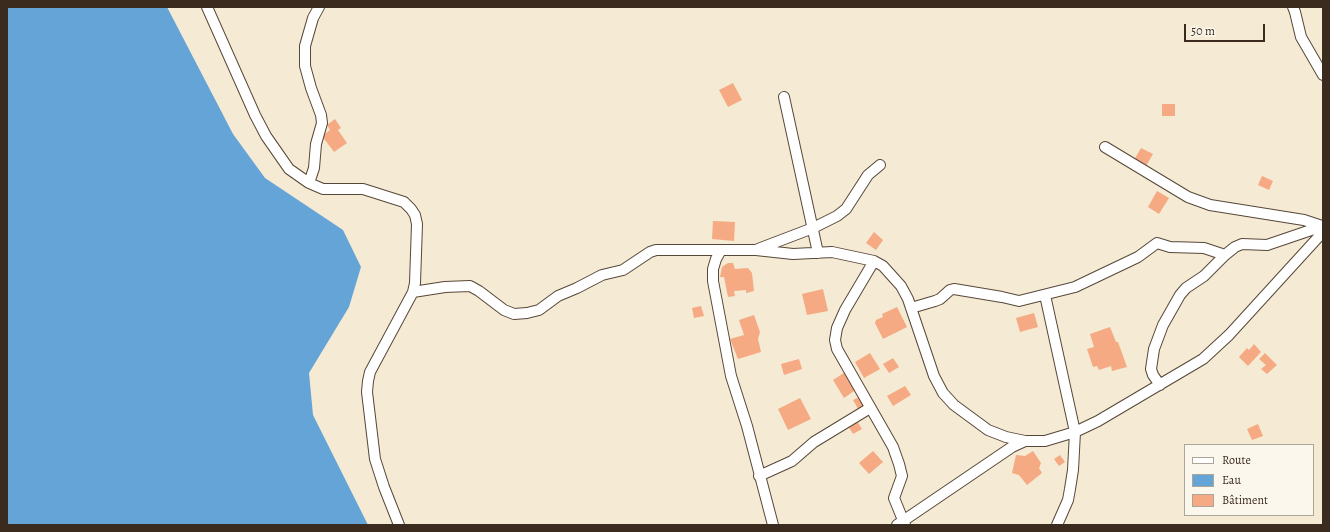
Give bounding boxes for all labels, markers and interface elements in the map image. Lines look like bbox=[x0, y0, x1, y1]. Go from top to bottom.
scale bar bbox=[1186, 16, 1267, 42]
text: 50 m bbox=[1191, 23, 1215, 39]
legend bbox=[1184, 444, 1314, 516]
text: Route bbox=[1222, 452, 1251, 468]
text: Eau bbox=[1222, 472, 1241, 488]
text: Bâtiment bbox=[1222, 492, 1268, 508]

